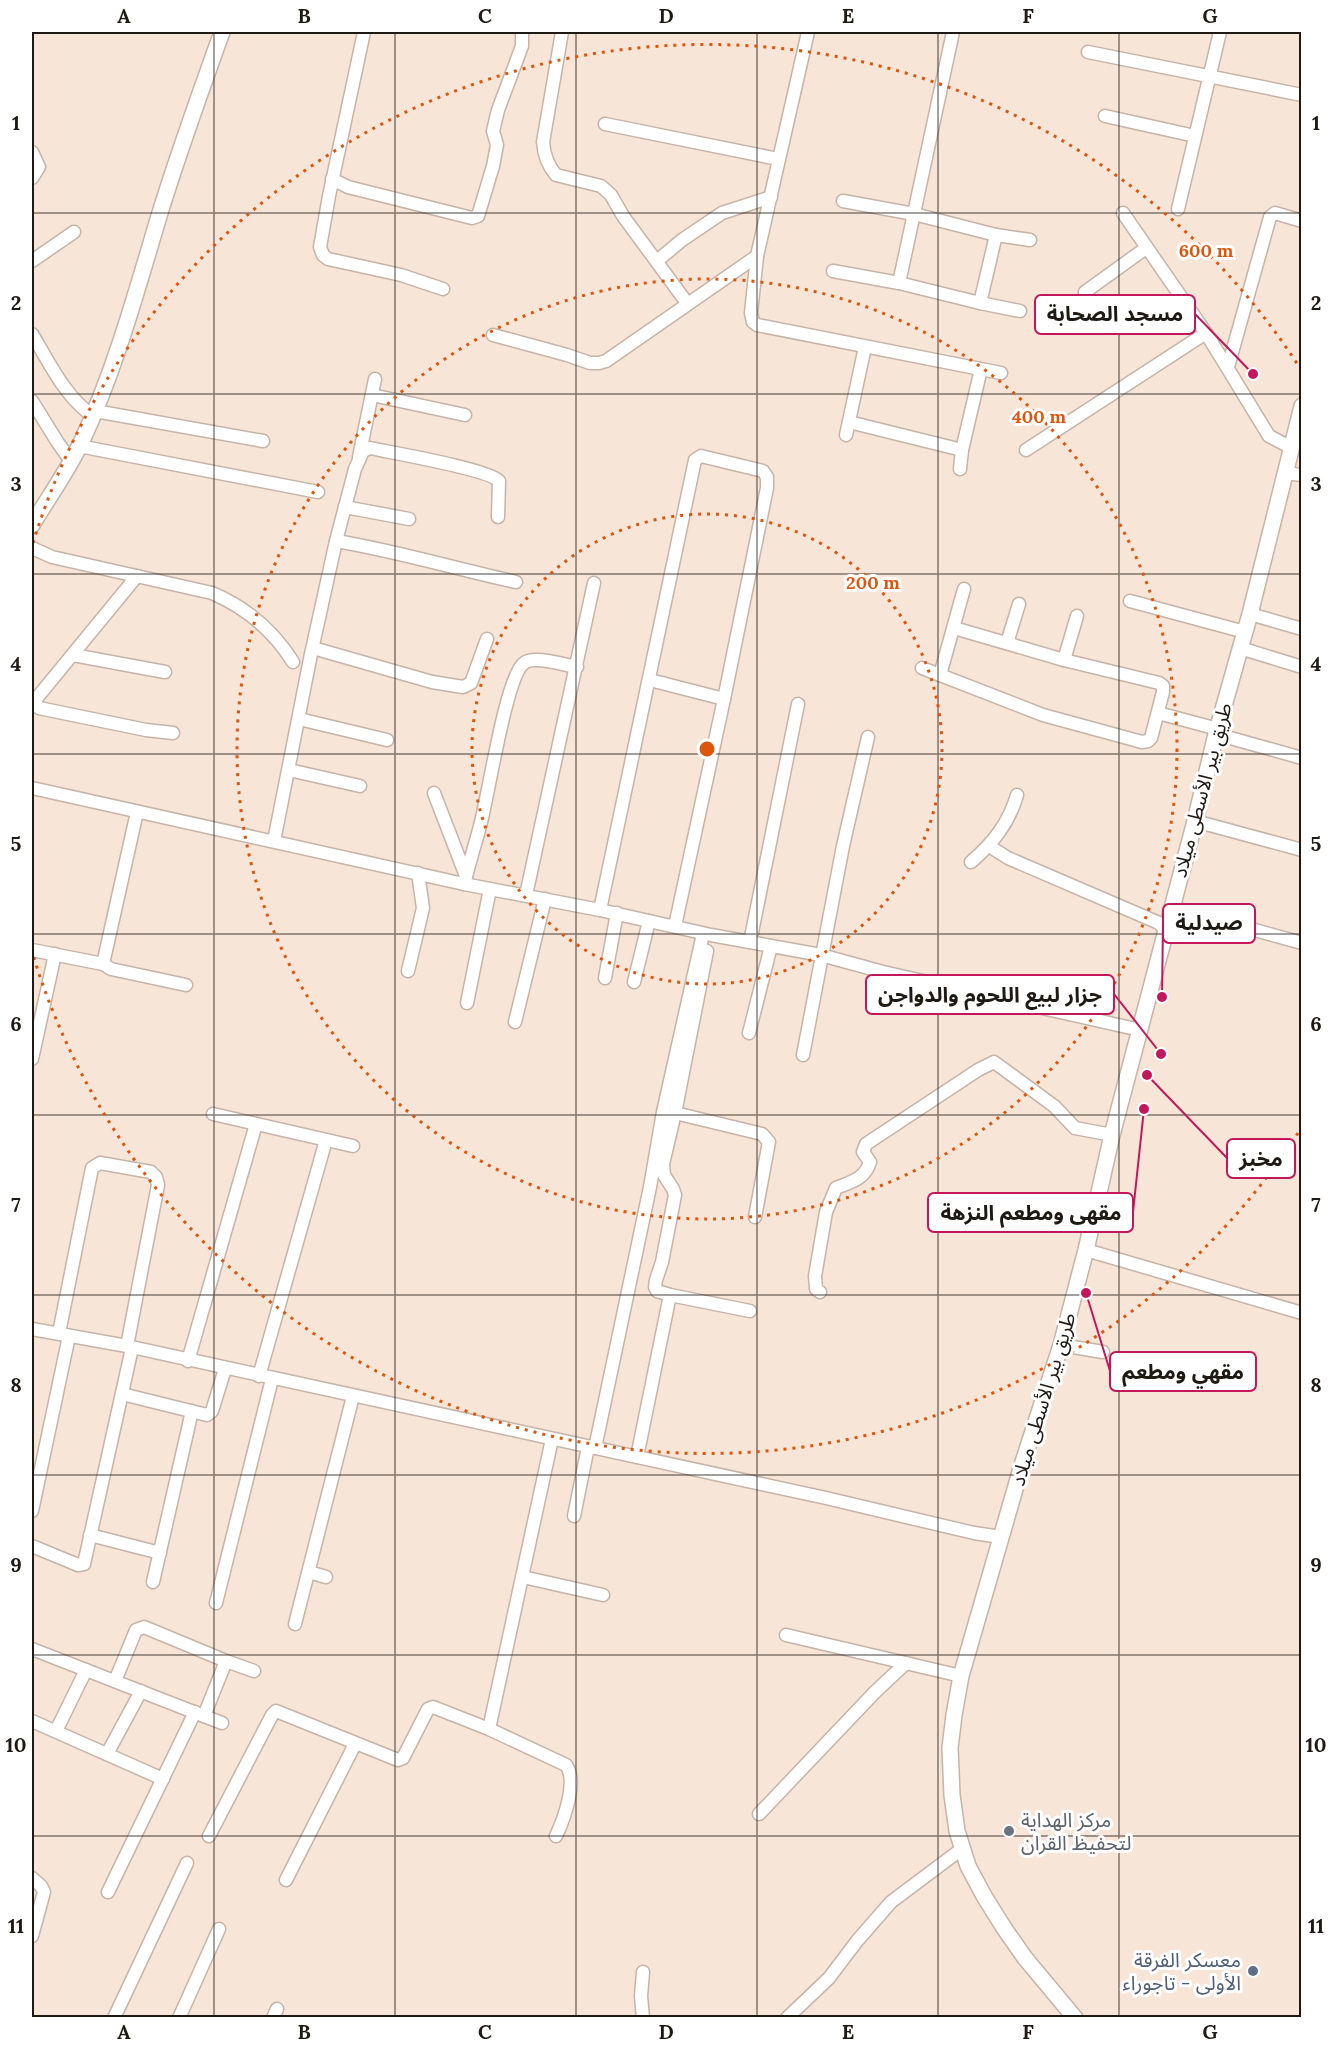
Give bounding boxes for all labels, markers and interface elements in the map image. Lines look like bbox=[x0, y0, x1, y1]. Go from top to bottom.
text: A bbox=[117, 3, 131, 28]
text: B bbox=[297, 3, 311, 28]
text: C bbox=[478, 3, 492, 28]
text: D bbox=[658, 3, 674, 28]
text: E bbox=[842, 3, 854, 28]
text: F bbox=[1022, 3, 1034, 28]
text: G bbox=[1202, 3, 1218, 28]
text: 1 bbox=[12, 110, 20, 135]
text: 1 bbox=[1312, 110, 1320, 135]
text: 600 m bbox=[1179, 239, 1234, 262]
text: 2 bbox=[11, 290, 21, 315]
text: 2 bbox=[1311, 290, 1321, 315]
callout: مسجد الصحابة bbox=[1035, 295, 1195, 334]
text: مسجد الصحابة bbox=[1047, 300, 1183, 327]
text: 400 m bbox=[1012, 405, 1066, 428]
text: 3 bbox=[10, 471, 22, 496]
text: 3 bbox=[1310, 471, 1322, 496]
text: 200 m bbox=[846, 571, 900, 594]
text: 4 bbox=[11, 651, 22, 676]
text: 4 bbox=[1311, 651, 1322, 676]
street label: طريق بير الأسطى ميلاد bbox=[1166, 700, 1238, 880]
centre of rings bbox=[697, 739, 717, 759]
text: 5 bbox=[11, 831, 22, 856]
text: 5 bbox=[1311, 831, 1322, 856]
callout: صيدلية bbox=[1163, 904, 1255, 943]
text: صيدلية bbox=[1175, 909, 1243, 936]
callout: جزار لبيع اللحوم والدواجن bbox=[866, 975, 1114, 1014]
text: جزار لبيع اللحوم والدواجن bbox=[878, 981, 1102, 1011]
text: 6 bbox=[10, 1011, 22, 1036]
text: 6 bbox=[1310, 1011, 1322, 1036]
callout: مخبز bbox=[1227, 1139, 1295, 1178]
text: مخبز bbox=[1238, 1145, 1283, 1172]
text: 7 bbox=[11, 1192, 21, 1217]
text: 7 bbox=[1311, 1192, 1321, 1217]
callout: مقهى ومطعم النزهة bbox=[928, 1193, 1133, 1232]
text: مقهى ومطعم النزهة bbox=[940, 1199, 1122, 1228]
street label: طريق بير الأسطى ميلاد bbox=[1004, 1309, 1082, 1489]
callout: مقهي ومطعم bbox=[1110, 1352, 1256, 1391]
text: مقهي ومطعم bbox=[1122, 1358, 1244, 1389]
text: 8 bbox=[10, 1372, 22, 1397]
text: 8 bbox=[1310, 1372, 1322, 1397]
text: 9 bbox=[10, 1552, 22, 1577]
text: 9 bbox=[1310, 1552, 1322, 1577]
text: 10 bbox=[6, 1732, 26, 1757]
text: 10 bbox=[1306, 1732, 1326, 1757]
place label: مركز الهداية لتحفيظ القران bbox=[1021, 1807, 1131, 1855]
marker: مركز الهداية لتحفيظ القران bbox=[1002, 1824, 1016, 1838]
text: 11 bbox=[8, 1913, 24, 1938]
text: 11 bbox=[1308, 1913, 1324, 1938]
place label: معسكر الفرقة الأولى - تاجوراء bbox=[1123, 1947, 1241, 1995]
marker: معسكر الفرقة الأولى - تاجوراء bbox=[1246, 1964, 1260, 1978]
text: A bbox=[117, 2019, 131, 2044]
text: B bbox=[297, 2019, 311, 2044]
text: C bbox=[478, 2019, 492, 2044]
text: D bbox=[658, 2019, 674, 2044]
text: E bbox=[842, 2019, 854, 2044]
text: F bbox=[1022, 2019, 1034, 2044]
text: G bbox=[1202, 2019, 1218, 2044]

